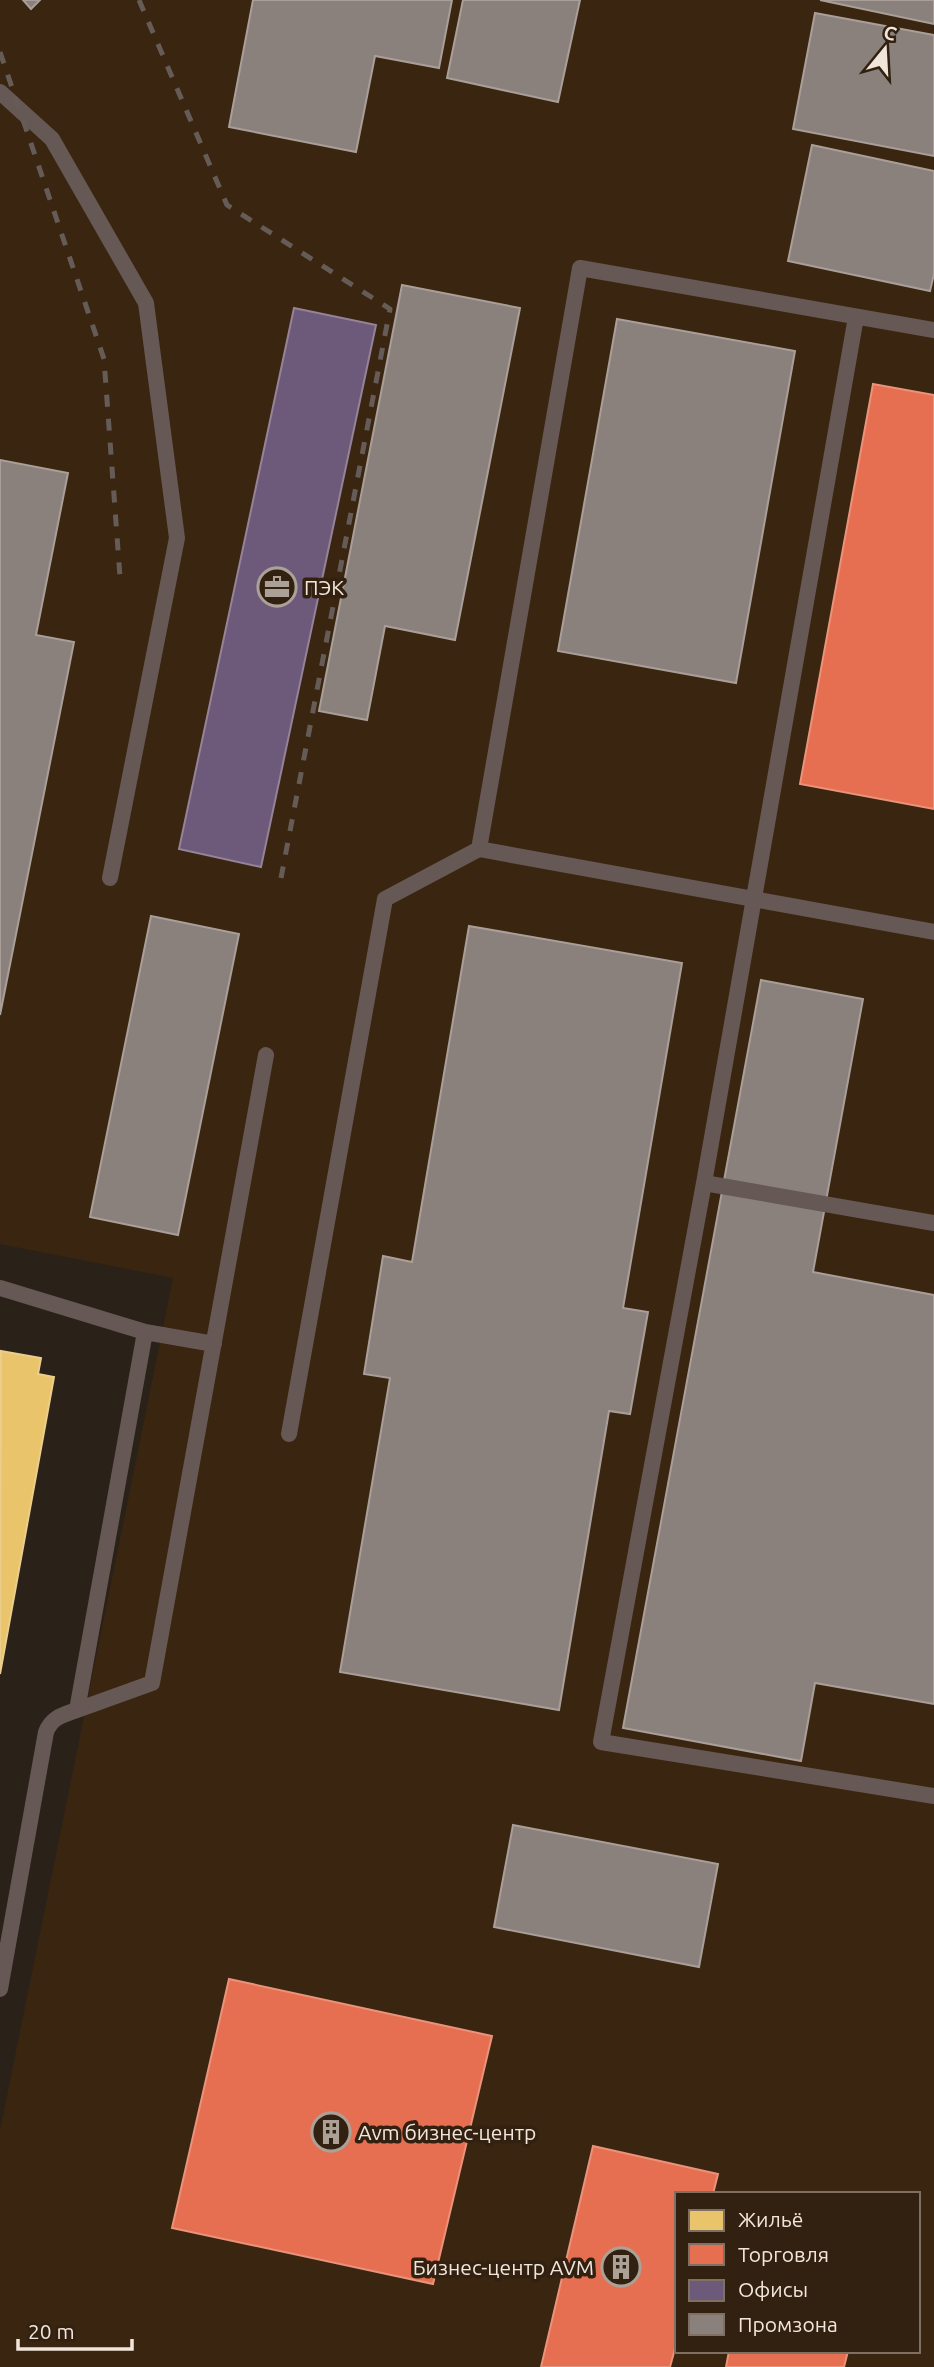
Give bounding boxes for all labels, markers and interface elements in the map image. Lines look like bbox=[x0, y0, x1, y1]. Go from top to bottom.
north arrow bbox=[850, 14, 920, 84]
text: С bbox=[881, 20, 899, 45]
office icon: ПЭК bbox=[256, 566, 298, 608]
place label: ПЭК bbox=[304, 575, 344, 599]
building icon: Avm бизнес-центр bbox=[310, 2111, 352, 2153]
place label: Avm бизнес-центр bbox=[358, 2120, 536, 2144]
legend bbox=[675, 2192, 920, 2353]
text: Жильё bbox=[738, 2207, 803, 2231]
text: Торговля bbox=[738, 2242, 829, 2266]
building icon: Бизнес-центр AVM bbox=[600, 2246, 642, 2288]
place label: Бизнес-центр AVM bbox=[413, 2255, 594, 2279]
text: Офисы bbox=[738, 2277, 808, 2301]
scale bar bbox=[18, 2308, 131, 2352]
text: Промзона bbox=[738, 2312, 838, 2336]
text: 20 m bbox=[28, 2319, 75, 2343]

